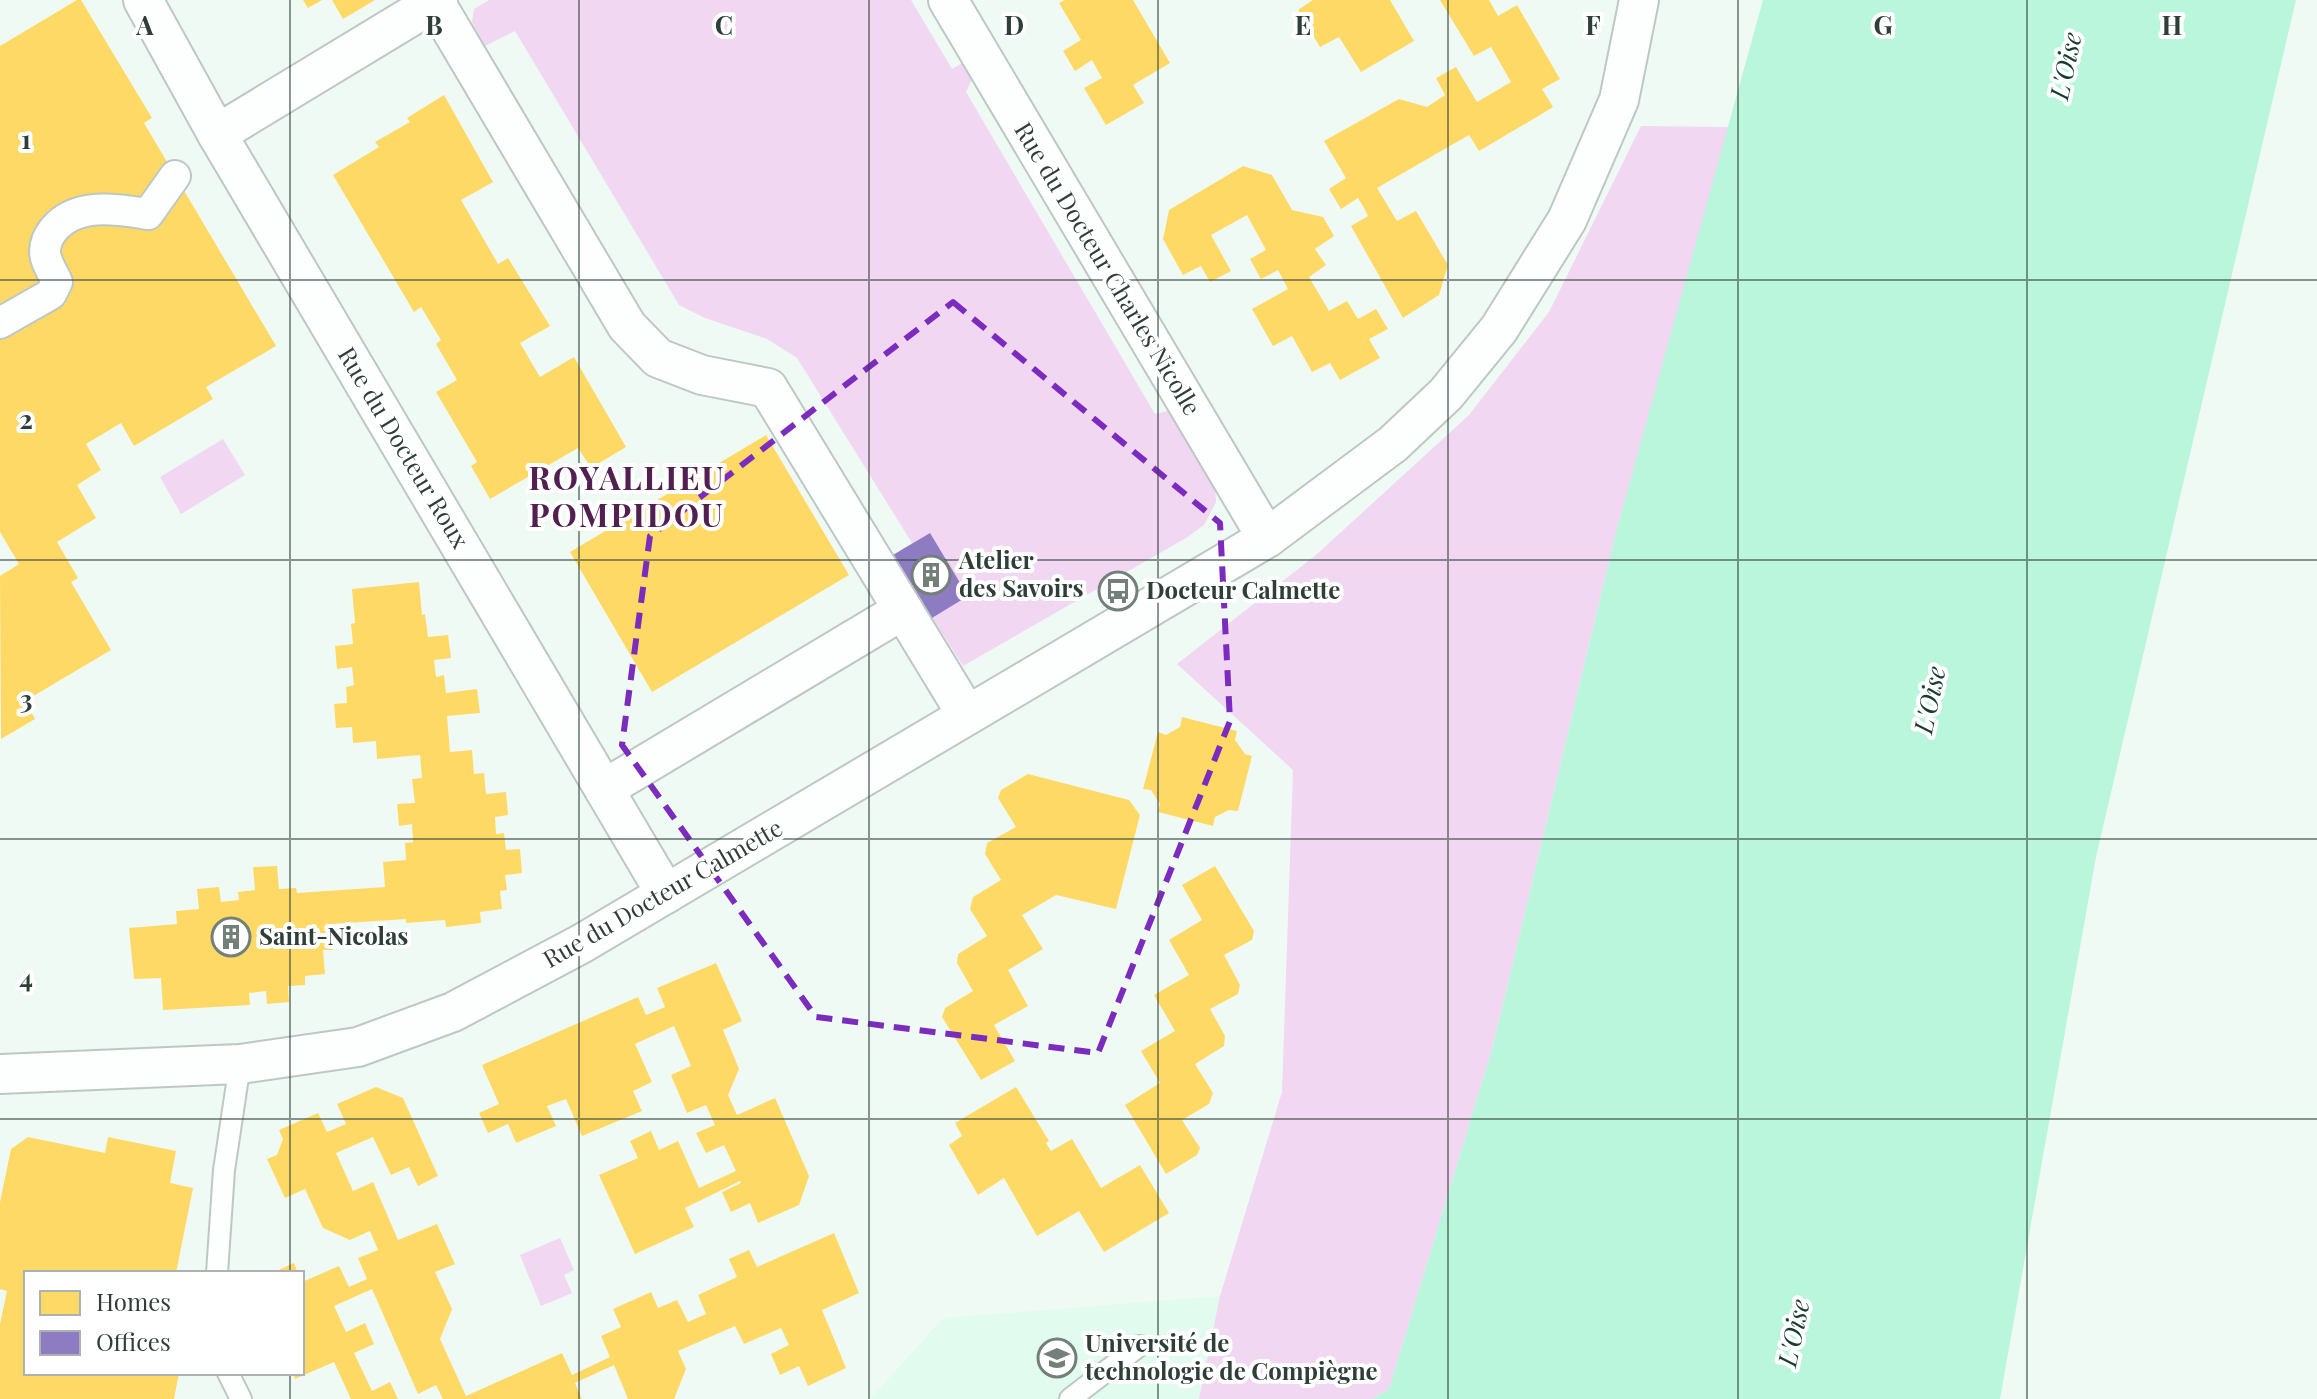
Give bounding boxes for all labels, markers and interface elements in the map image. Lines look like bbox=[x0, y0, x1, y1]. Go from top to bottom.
text: A bbox=[135, 7, 154, 42]
text: B bbox=[425, 7, 443, 42]
text: C bbox=[715, 7, 733, 42]
text: D bbox=[1004, 7, 1024, 42]
text: E bbox=[1295, 7, 1311, 42]
text: F bbox=[1585, 7, 1601, 42]
text: G bbox=[1873, 7, 1893, 42]
text: H bbox=[2162, 7, 2182, 42]
water label: L'Oise bbox=[2040, 29, 2089, 104]
street label: Rue du Docteur Charles Nicolle bbox=[1008, 116, 1209, 420]
text: 1 bbox=[21, 121, 31, 156]
street label: Rue du Docteur Roux bbox=[332, 340, 478, 554]
text: 2 bbox=[19, 401, 33, 436]
district label: ROYALLIEU POMPIDOU bbox=[528, 455, 726, 535]
place label: Atelier des Savoirs bbox=[958, 543, 1084, 603]
building icon: Atelier des Savoirs bbox=[910, 554, 952, 596]
bus stop icon: Docteur Calmette bbox=[1097, 570, 1139, 612]
place label: Docteur Calmette bbox=[1146, 573, 1340, 605]
water label: L'Oise bbox=[1904, 663, 1953, 738]
text: 3 bbox=[20, 681, 32, 716]
street label: Rue du Docteur Calmette bbox=[537, 811, 787, 974]
building icon: Saint-Nicolas bbox=[210, 916, 252, 958]
place label: Saint-Nicolas bbox=[259, 919, 408, 951]
text: 4 bbox=[19, 960, 33, 995]
legend bbox=[24, 1271, 304, 1375]
text: Homes bbox=[96, 1285, 171, 1317]
water label: L'Oise bbox=[1768, 1296, 1817, 1371]
text: Offices bbox=[96, 1325, 171, 1357]
place label: Université de technologie de Compiègne bbox=[1084, 1326, 1378, 1386]
school or university icon: Université de technologie de Compiègne bbox=[1036, 1337, 1078, 1379]

